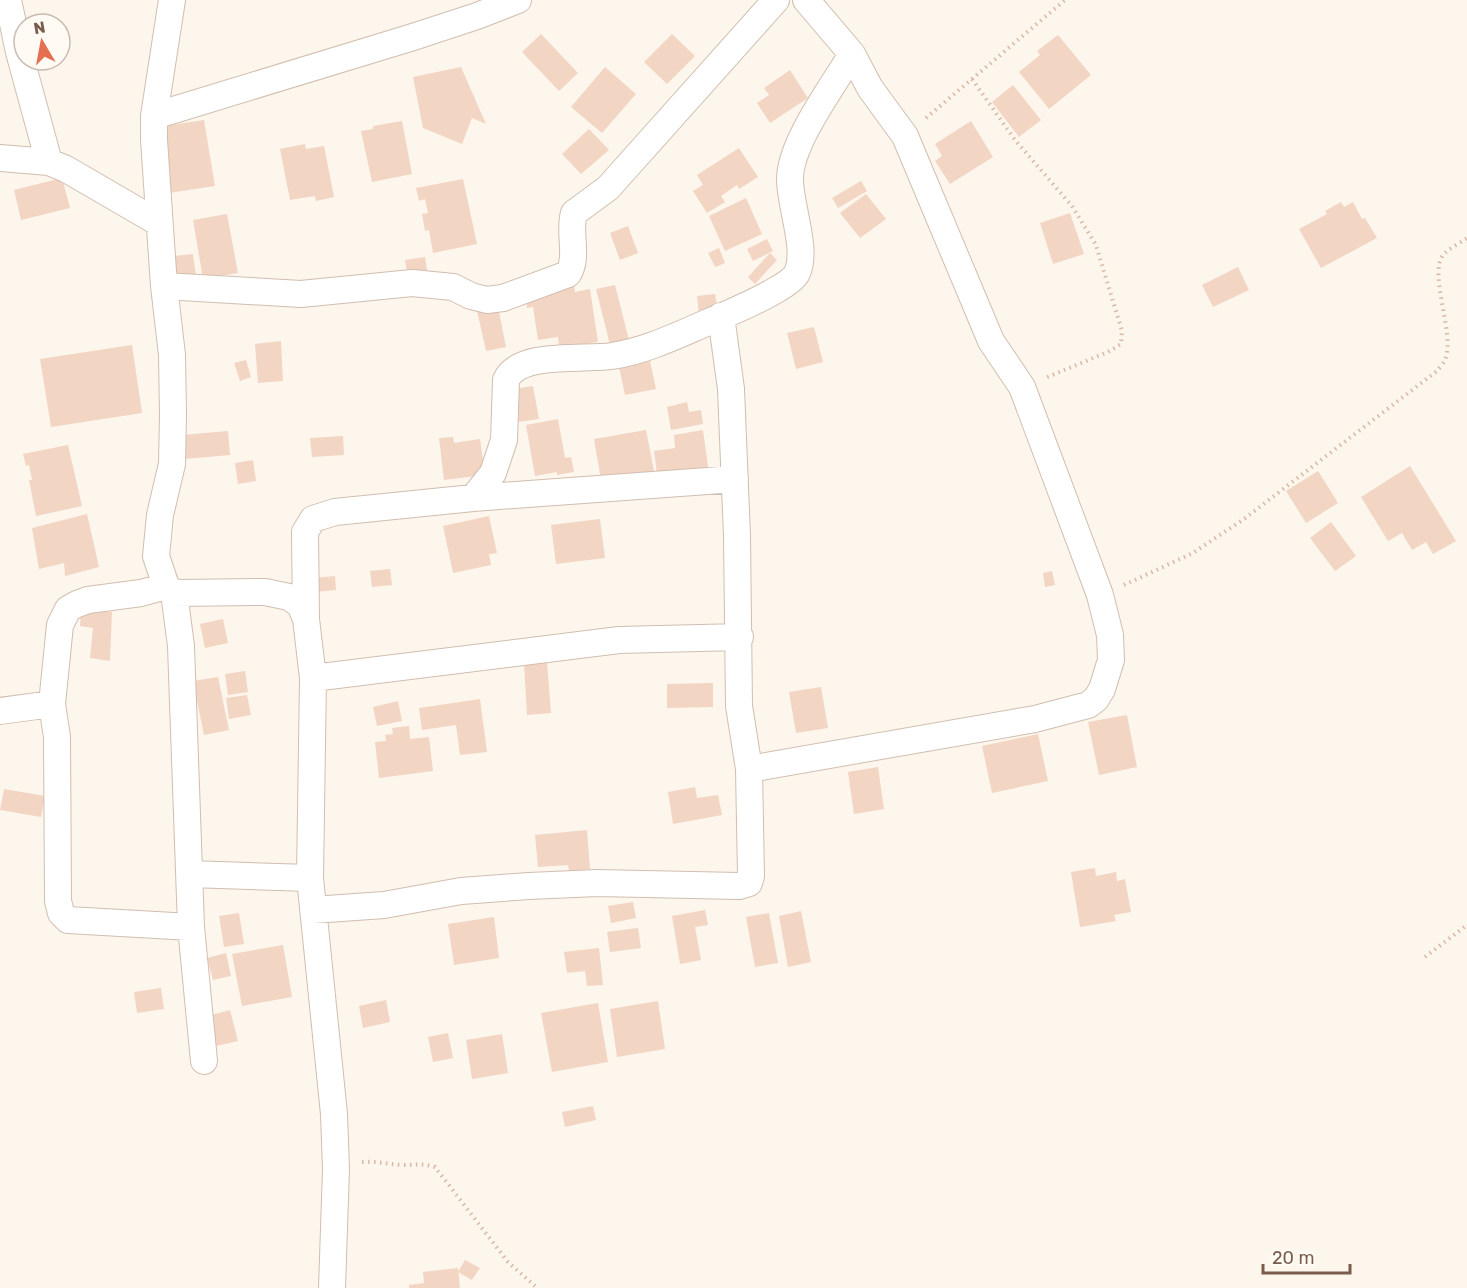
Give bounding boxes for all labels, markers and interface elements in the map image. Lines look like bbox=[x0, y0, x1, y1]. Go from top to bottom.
north arrow bbox=[12, 12, 72, 72]
text: N bbox=[32, 17, 47, 38]
scale bar bbox=[1263, 1237, 1350, 1275]
text: 20 m bbox=[1272, 1247, 1314, 1269]

